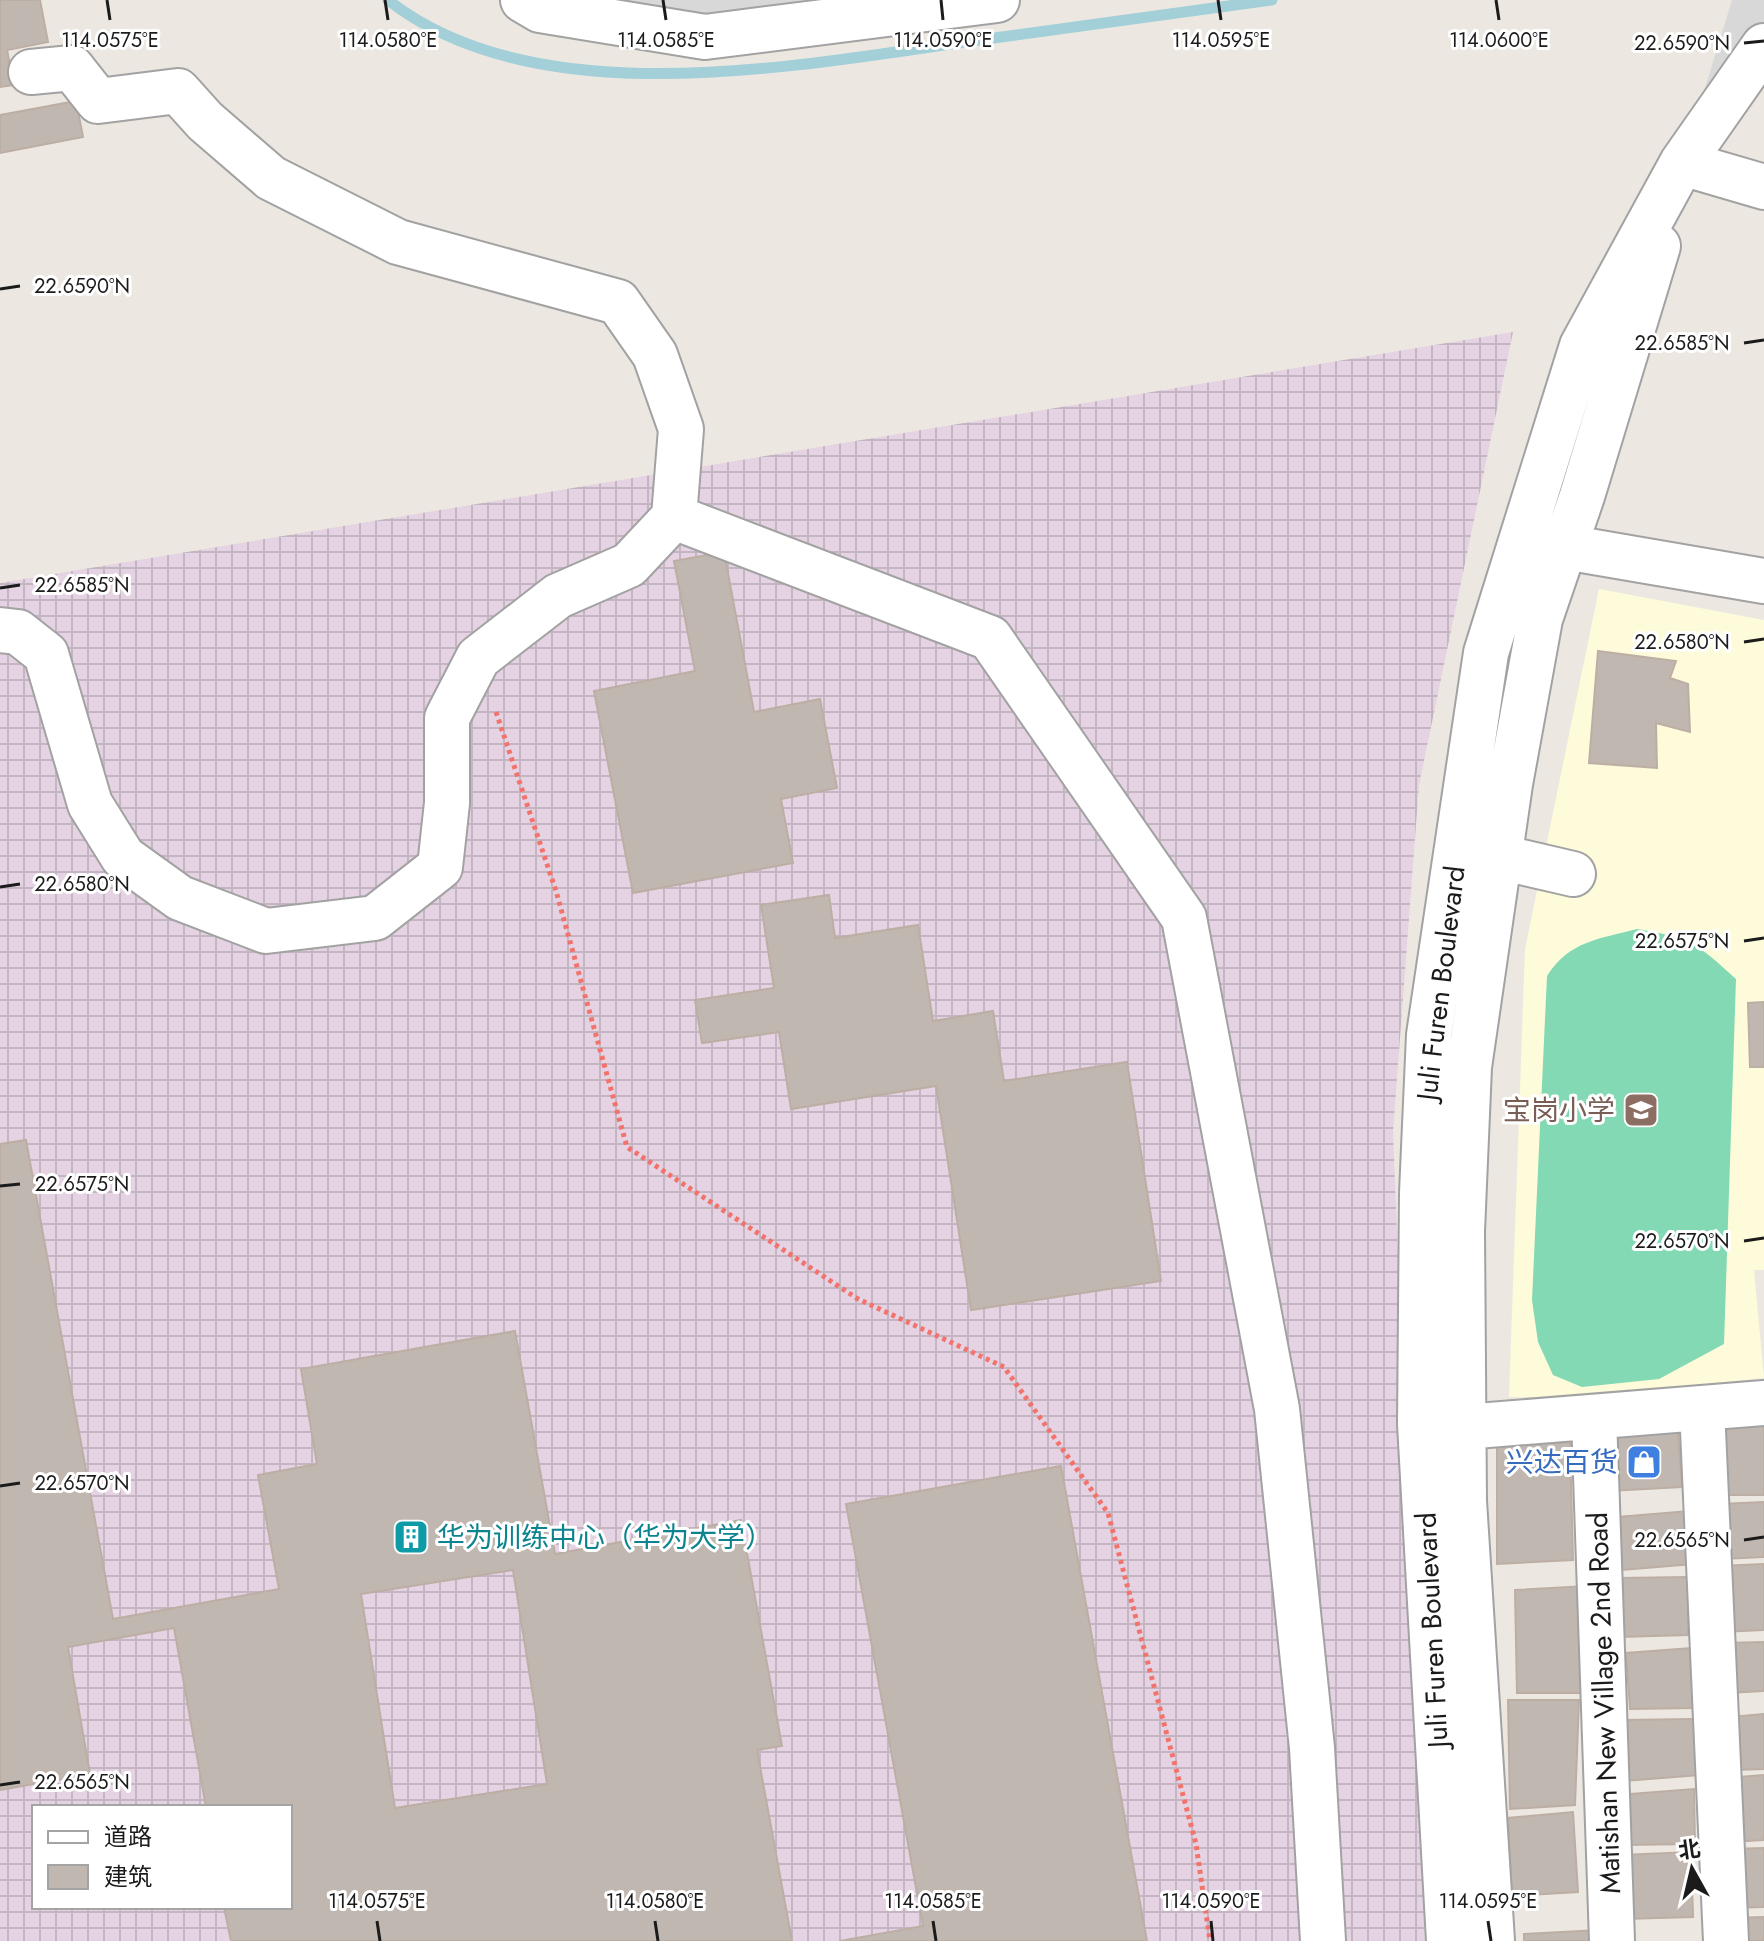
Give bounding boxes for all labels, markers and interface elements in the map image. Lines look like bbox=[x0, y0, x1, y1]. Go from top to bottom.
text: 114.0575°E bbox=[61, 26, 159, 55]
text: 114.0580°E bbox=[339, 26, 437, 55]
text: 114.0585°E bbox=[617, 26, 715, 55]
text: 114.0590°E bbox=[893, 26, 993, 55]
text: 114.0595°E bbox=[1172, 26, 1270, 55]
text: 114.0600°E bbox=[1449, 26, 1549, 55]
text: 22.6590°N bbox=[1634, 29, 1730, 58]
text: 22.6590°N bbox=[34, 272, 130, 301]
text: 22.6585°N bbox=[1635, 329, 1729, 358]
text: 22.6585°N bbox=[35, 571, 129, 600]
text: 22.6580°N bbox=[1634, 628, 1730, 657]
street label: Juli Furen Boulevard bbox=[1406, 863, 1476, 1106]
text: 22.6580°N bbox=[34, 870, 130, 899]
text: 22.6575°N bbox=[1635, 927, 1729, 956]
place label: 宝岗小学 bbox=[1503, 1090, 1615, 1131]
school or university icon: 宝岗小学 bbox=[1622, 1091, 1660, 1129]
text: 22.6575°N bbox=[35, 1170, 129, 1199]
text: 22.6570°N bbox=[1634, 1227, 1730, 1256]
place label: 兴达百货 bbox=[1506, 1442, 1618, 1483]
shop icon: 兴达百货 bbox=[1625, 1443, 1663, 1481]
text: 22.6570°N bbox=[34, 1469, 130, 1498]
street label: Juli Furen Boulevard bbox=[1405, 1511, 1459, 1753]
street label: Matishan New Village 2nd Road bbox=[1577, 1511, 1631, 1895]
place label: 华为训练中心（华为大学） bbox=[437, 1517, 773, 1558]
building icon: 华为训练中心（华为大学） bbox=[392, 1518, 430, 1556]
text: 22.6565°N bbox=[1634, 1526, 1730, 1555]
text: 22.6565°N bbox=[34, 1768, 130, 1797]
legend bbox=[32, 1805, 292, 1909]
text: 道路 bbox=[104, 1819, 152, 1854]
north arrow bbox=[1652, 1829, 1732, 1909]
text: 北 bbox=[1676, 1832, 1702, 1867]
text: 建筑 bbox=[104, 1859, 152, 1894]
text: 114.0575°E bbox=[328, 1887, 426, 1916]
text: 114.0580°E bbox=[606, 1887, 704, 1916]
text: 114.0585°E bbox=[884, 1887, 982, 1916]
text: 114.0590°E bbox=[1161, 1887, 1261, 1916]
text: 114.0595°E bbox=[1439, 1887, 1537, 1916]

